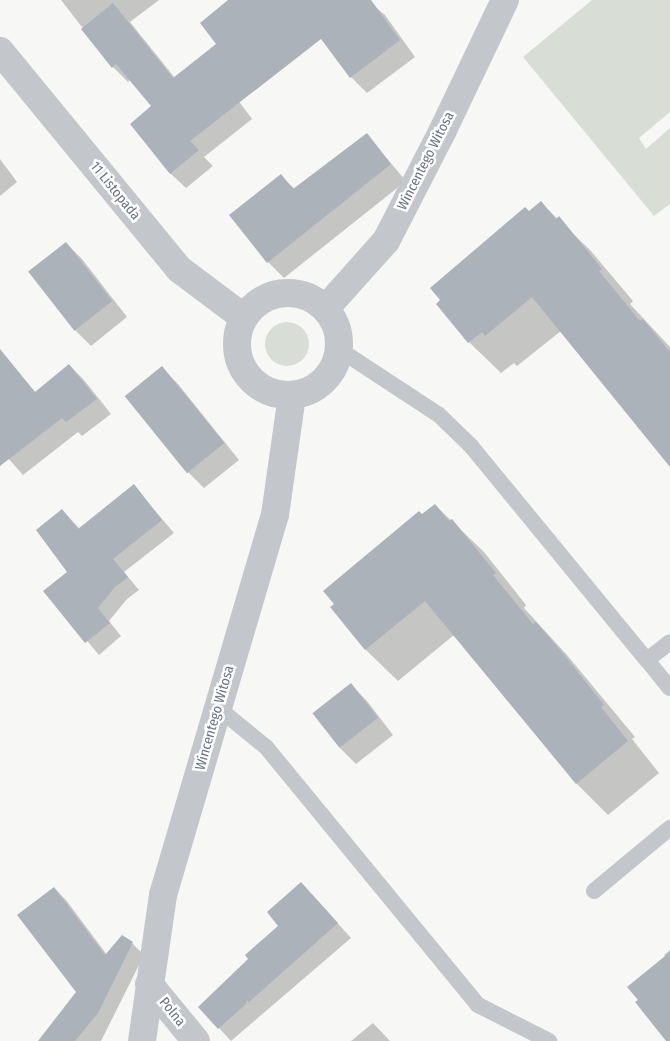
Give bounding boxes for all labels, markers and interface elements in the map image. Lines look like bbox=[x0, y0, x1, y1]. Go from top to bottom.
street label: Wincentego Witosa bbox=[394, 109, 458, 213]
street label: 11 Listopada bbox=[86, 159, 144, 223]
street label: Wincentego Witosa bbox=[192, 664, 238, 772]
street label: Polna bbox=[155, 994, 189, 1030]

